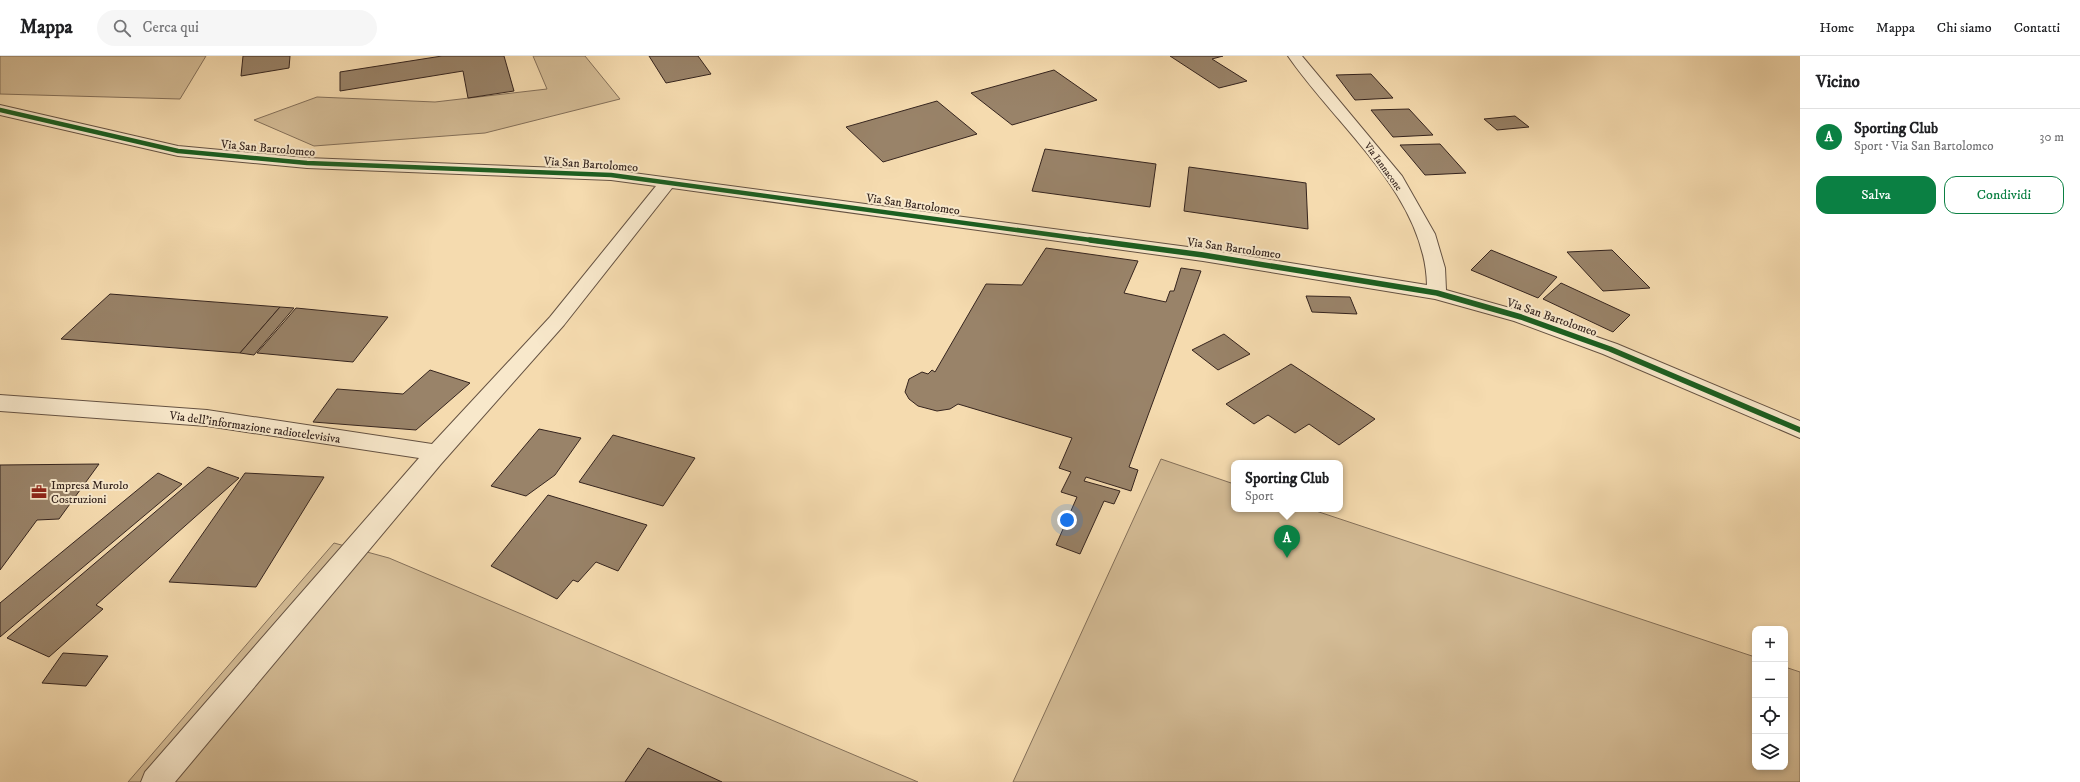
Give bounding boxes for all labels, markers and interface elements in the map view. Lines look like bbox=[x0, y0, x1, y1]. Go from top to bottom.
search box bbox=[97, 10, 377, 46]
text: Mappa bbox=[20, 16, 73, 39]
icon: search bbox=[111, 17, 133, 39]
text: Cerca qui bbox=[143, 18, 199, 37]
text: Home bbox=[1819, 19, 1854, 37]
text: Mappa bbox=[1876, 19, 1915, 37]
text: Chi siamo bbox=[1937, 19, 1992, 37]
text: Contatti bbox=[2014, 19, 2060, 37]
text: Vicino bbox=[1816, 71, 1860, 93]
text: Sporting Club bbox=[1854, 119, 1938, 138]
text: A bbox=[1825, 129, 1833, 145]
text: 30 m bbox=[2040, 129, 2064, 145]
street label: Via San Bartolomeo bbox=[219, 137, 316, 160]
text: Sport · Via San Bartolomeo bbox=[1854, 138, 1994, 154]
street label: Via Iannacone bbox=[1361, 139, 1405, 193]
street label: Via San Bartolomeo bbox=[542, 154, 639, 175]
button: Salva bbox=[1816, 176, 1936, 214]
button: Condividi bbox=[1944, 176, 2064, 214]
street label: Via San Bartolomeo bbox=[864, 190, 961, 219]
street label: Via San Bartolomeo bbox=[1185, 234, 1282, 263]
street label: Via San Bartolomeo bbox=[1504, 295, 1599, 340]
street label: Via dell'informazione radiotelevisiva bbox=[167, 408, 342, 447]
popup bbox=[1231, 460, 1343, 512]
text: Sporting Club bbox=[1245, 469, 1329, 488]
place label: Impresa Murolo Costruzioni bbox=[51, 478, 128, 507]
office icon: Impresa Murolo Costruzioni bbox=[30, 483, 48, 501]
text: Sport bbox=[1245, 488, 1274, 504]
your location bbox=[1057, 510, 1077, 530]
pin: A bbox=[1274, 525, 1300, 558]
map controls bbox=[1752, 626, 1788, 770]
button: + bbox=[1752, 626, 1788, 662]
button: − bbox=[1752, 662, 1788, 698]
button: locate bbox=[1752, 698, 1788, 734]
button: layers bbox=[1752, 734, 1788, 770]

